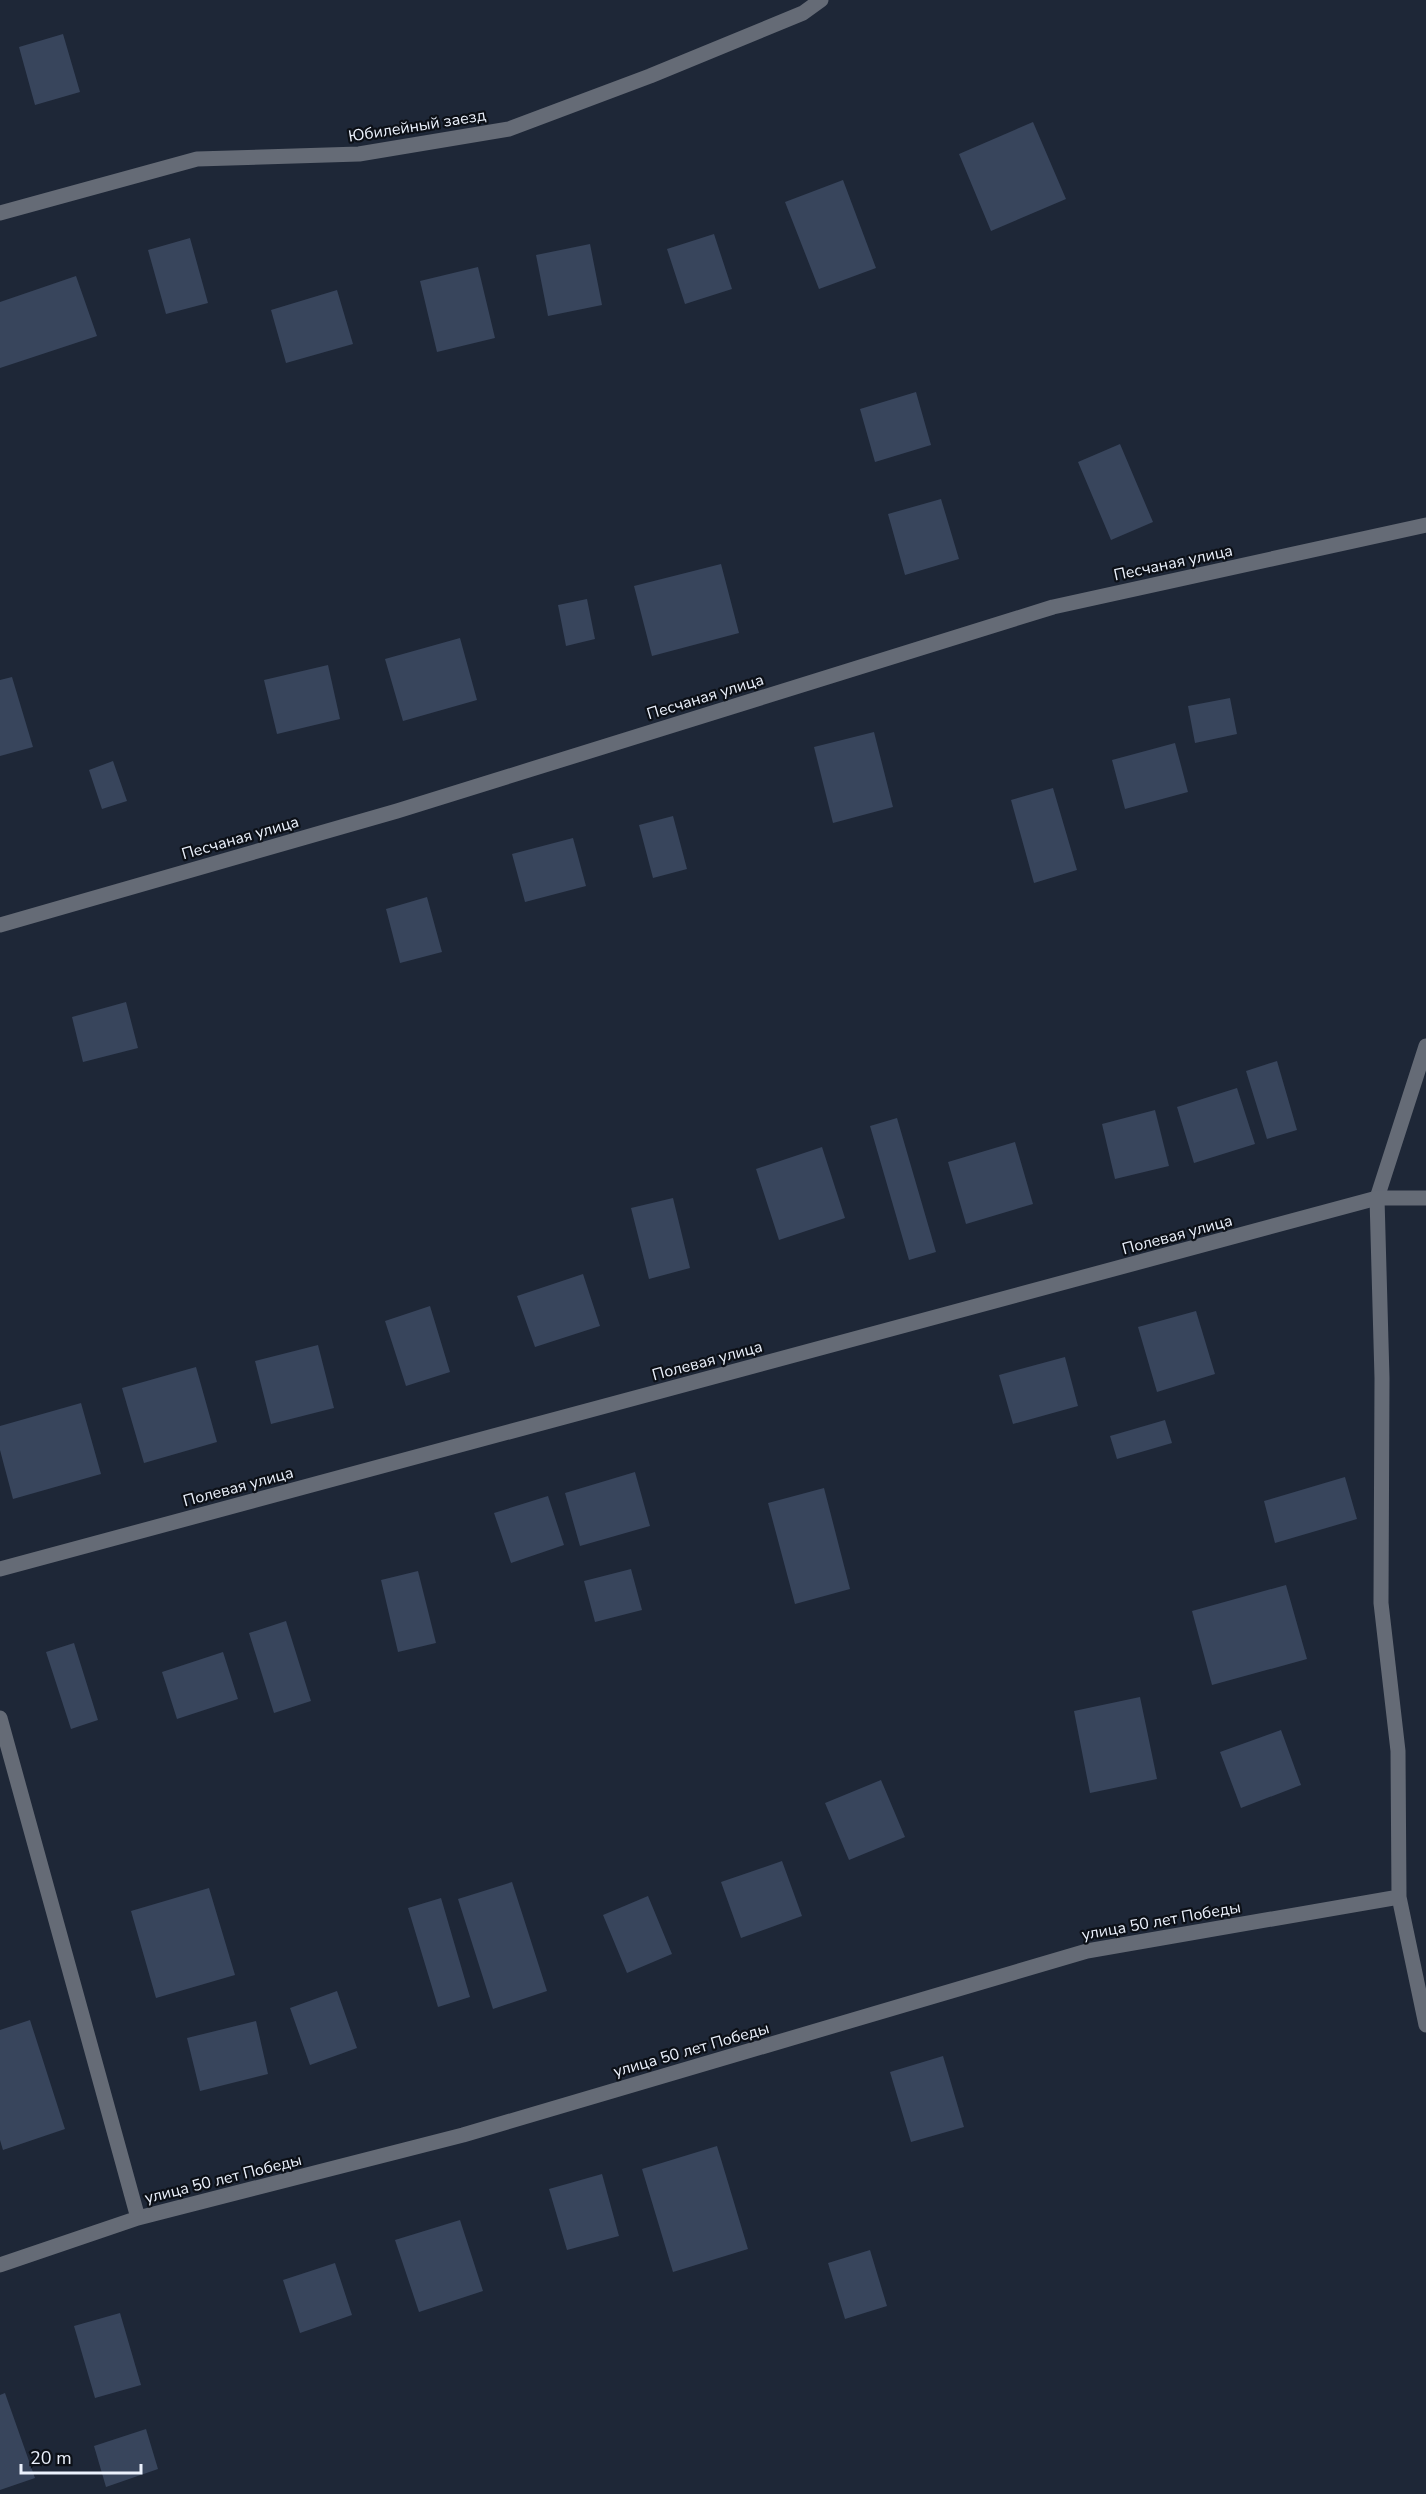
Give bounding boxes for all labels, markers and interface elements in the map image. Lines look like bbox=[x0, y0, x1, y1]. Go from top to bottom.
street label: Юбилейный заезд bbox=[347, 104, 488, 148]
street label: Песчаная улица bbox=[1112, 540, 1235, 586]
street label: Песчаная улица bbox=[644, 669, 766, 725]
street label: Песчаная улица bbox=[179, 811, 302, 865]
street label: Полевая улица bbox=[1120, 1210, 1235, 1260]
street label: Полевая улица bbox=[650, 1336, 765, 1386]
street label: Полевая улица bbox=[181, 1462, 296, 1512]
street label: улица 50 лет Победы bbox=[1080, 1896, 1242, 1946]
street label: улица 50 лет Победы bbox=[611, 2017, 772, 2083]
street label: улица 50 лет Победы bbox=[142, 2149, 304, 2209]
scale bar bbox=[21, 2437, 141, 2475]
text: 20 m bbox=[30, 2446, 72, 2470]

